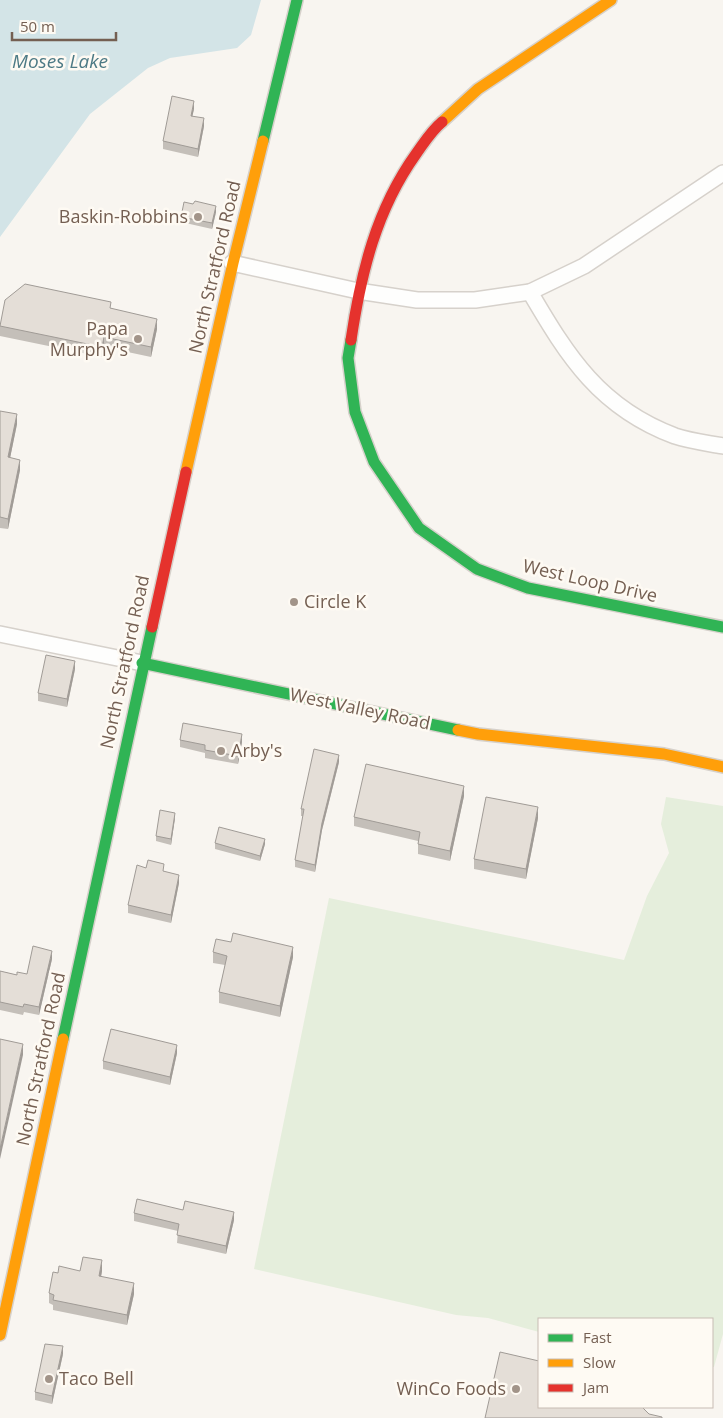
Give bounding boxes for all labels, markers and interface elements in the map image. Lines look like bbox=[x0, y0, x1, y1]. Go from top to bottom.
scale bar bbox=[12, 10, 116, 42]
text: 50 m bbox=[20, 16, 55, 36]
water label: Moses Lake bbox=[12, 48, 108, 74]
street label: North Stratford Road bbox=[182, 178, 246, 356]
place label: Baskin-Robbins bbox=[59, 204, 188, 228]
marker: Baskin-Robbins bbox=[192, 211, 204, 223]
place label: Papa Murphy's bbox=[50, 316, 128, 361]
marker: Papa Murphy's bbox=[132, 333, 144, 345]
street label: West Loop Drive bbox=[521, 553, 660, 607]
street label: North Stratford Road bbox=[94, 573, 154, 751]
place label: Circle K bbox=[304, 589, 367, 613]
marker: Circle K bbox=[288, 596, 300, 608]
street label: West Valley Road bbox=[288, 681, 433, 735]
place label: Arby's bbox=[231, 738, 282, 762]
marker: Arby's bbox=[215, 745, 227, 757]
street label: North Stratford Road bbox=[10, 970, 70, 1148]
legend bbox=[538, 1318, 713, 1408]
text: Fast bbox=[583, 1327, 612, 1347]
text: Slow bbox=[583, 1352, 616, 1372]
place label: Taco Bell bbox=[59, 1366, 134, 1390]
marker: Taco Bell bbox=[43, 1373, 55, 1385]
place label: WinCo Foods bbox=[396, 1376, 506, 1400]
text: Jam bbox=[581, 1377, 609, 1397]
marker: WinCo Foods bbox=[510, 1383, 522, 1395]

